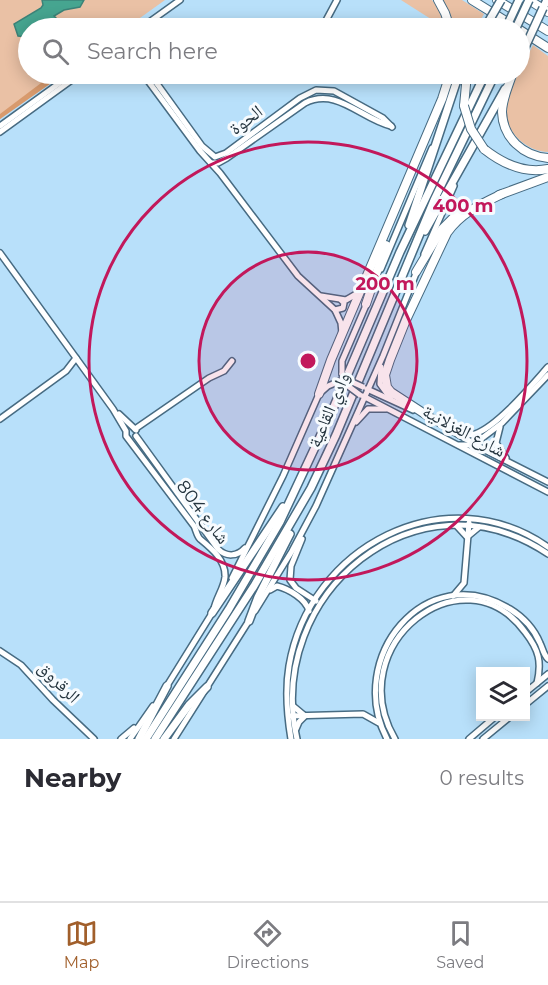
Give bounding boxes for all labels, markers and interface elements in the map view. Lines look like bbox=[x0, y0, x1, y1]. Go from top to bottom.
search box bbox=[18, 18, 530, 84]
icon: search bbox=[39, 35, 72, 68]
text: Search here bbox=[87, 38, 218, 65]
street label: الحوة bbox=[225, 100, 267, 140]
text: 400 m bbox=[433, 195, 493, 217]
text: 200 m bbox=[355, 273, 415, 295]
centre of rings bbox=[298, 351, 318, 371]
street label: وادي القاعية bbox=[303, 369, 358, 452]
street label: شارع الغزلانية bbox=[419, 400, 509, 462]
street label: شارع 804 bbox=[172, 476, 234, 548]
street label: الرقروق bbox=[33, 656, 85, 708]
map controls bbox=[476, 667, 530, 721]
button: layers bbox=[476, 667, 530, 721]
text: Nearby bbox=[24, 762, 121, 794]
text: 0 results bbox=[439, 766, 524, 790]
tab: Map bbox=[64, 917, 99, 972]
tab: Directions bbox=[227, 917, 309, 972]
tab: Saved bbox=[436, 917, 484, 972]

